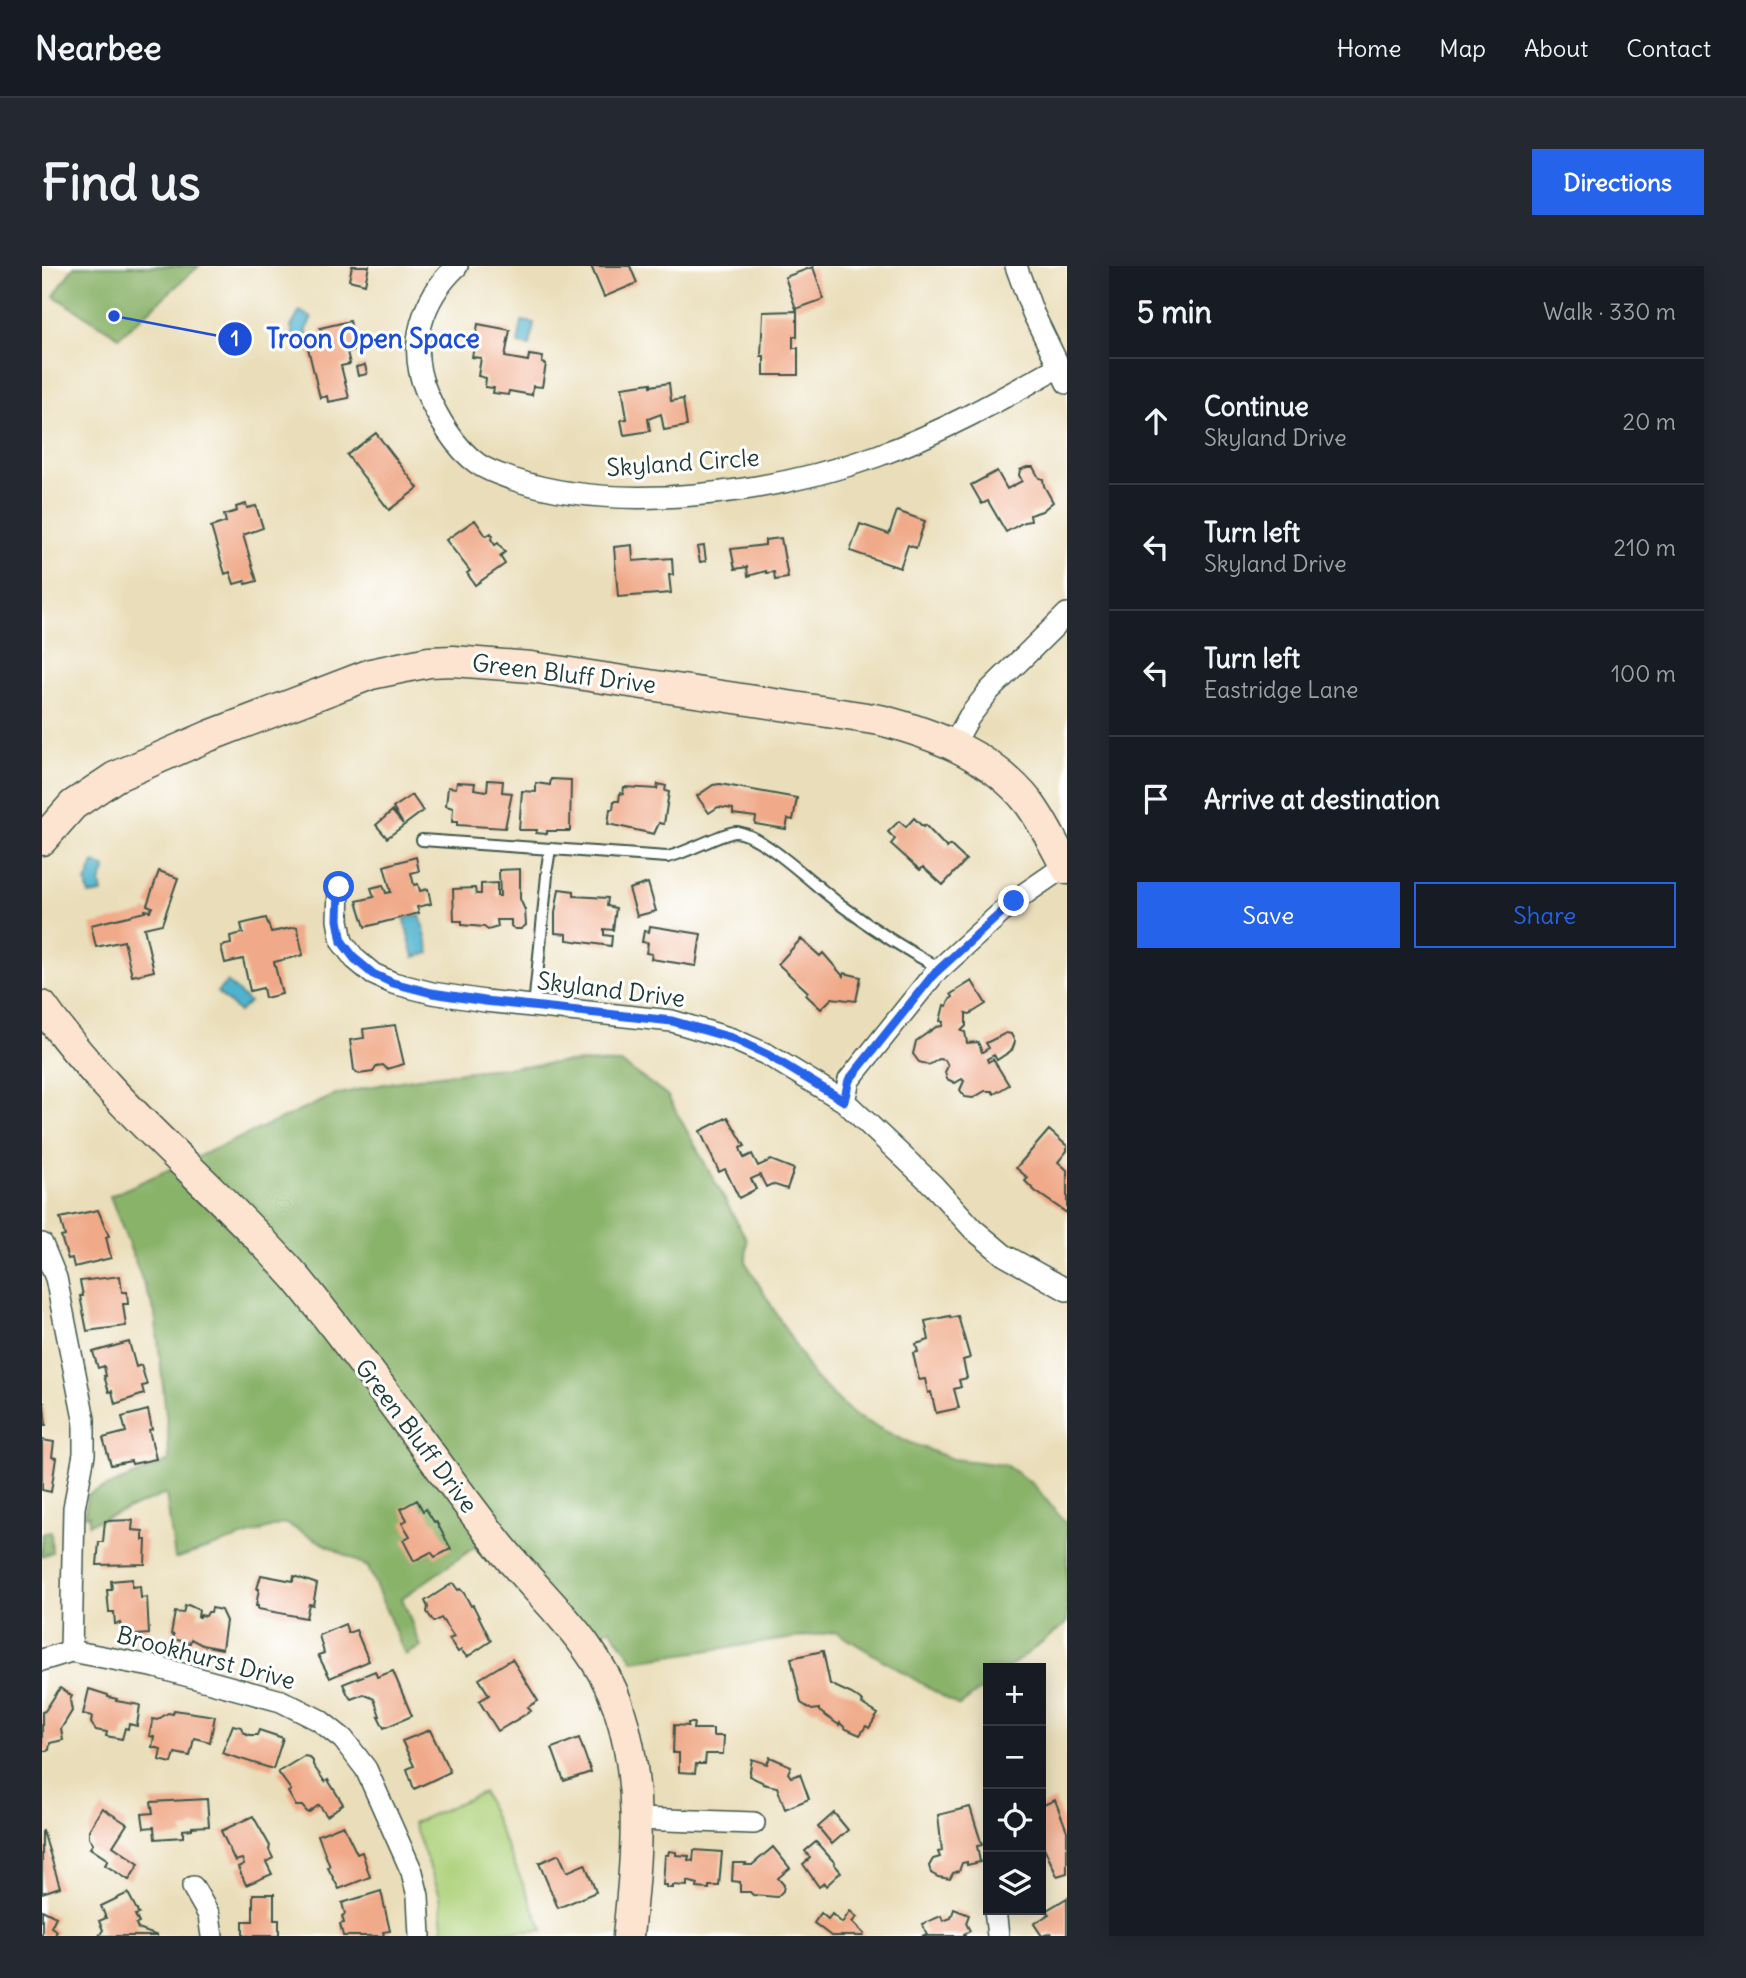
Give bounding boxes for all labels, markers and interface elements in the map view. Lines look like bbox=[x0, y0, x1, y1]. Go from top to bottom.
text: Nearbee bbox=[35, 27, 161, 69]
text: Home bbox=[1337, 33, 1401, 63]
text: Map bbox=[1439, 33, 1486, 63]
text: About bbox=[1524, 33, 1588, 63]
text: Contact bbox=[1626, 33, 1711, 63]
button: Directions bbox=[1532, 149, 1704, 215]
text: Find us bbox=[42, 152, 200, 213]
text: 5 min bbox=[1137, 293, 1212, 331]
text: Walk · 330 m bbox=[1543, 297, 1676, 326]
callout: Troon Open Space bbox=[218, 315, 494, 362]
text: Troon Open Space bbox=[266, 322, 480, 355]
text: 1 bbox=[231, 325, 239, 352]
text: Continue bbox=[1204, 390, 1309, 423]
icon: ahead bbox=[1137, 402, 1175, 440]
text: 20 m bbox=[1623, 407, 1676, 436]
text: Skyland Drive bbox=[1204, 423, 1347, 452]
street label: Skyland Circle bbox=[605, 442, 760, 482]
text: Turn left bbox=[1204, 516, 1300, 549]
icon: left bbox=[1137, 528, 1175, 566]
text: 210 m bbox=[1613, 533, 1676, 562]
text: Skyland Drive bbox=[1204, 549, 1347, 578]
text: Turn left bbox=[1204, 642, 1300, 675]
street label: Green Bluff Drive bbox=[470, 647, 658, 699]
icon: left bbox=[1137, 654, 1175, 692]
text: 100 m bbox=[1611, 659, 1676, 688]
text: Eastridge Lane bbox=[1204, 675, 1359, 704]
icon: arrive bbox=[1137, 780, 1175, 818]
text: Arrive at destination bbox=[1204, 783, 1440, 816]
route start bbox=[323, 871, 354, 902]
button: Save bbox=[1137, 882, 1400, 948]
button: Share bbox=[1414, 882, 1676, 948]
route end bbox=[998, 885, 1029, 916]
street label: Skyland Drive bbox=[535, 965, 687, 1013]
street label: Green Bluff Drive bbox=[349, 1352, 484, 1518]
street label: Brookhurst Drive bbox=[114, 1619, 299, 1695]
map controls bbox=[983, 1663, 1046, 1915]
button: + bbox=[983, 1663, 1046, 1726]
button: − bbox=[983, 1726, 1046, 1789]
button: locate bbox=[983, 1789, 1046, 1852]
button: layers bbox=[983, 1852, 1046, 1915]

